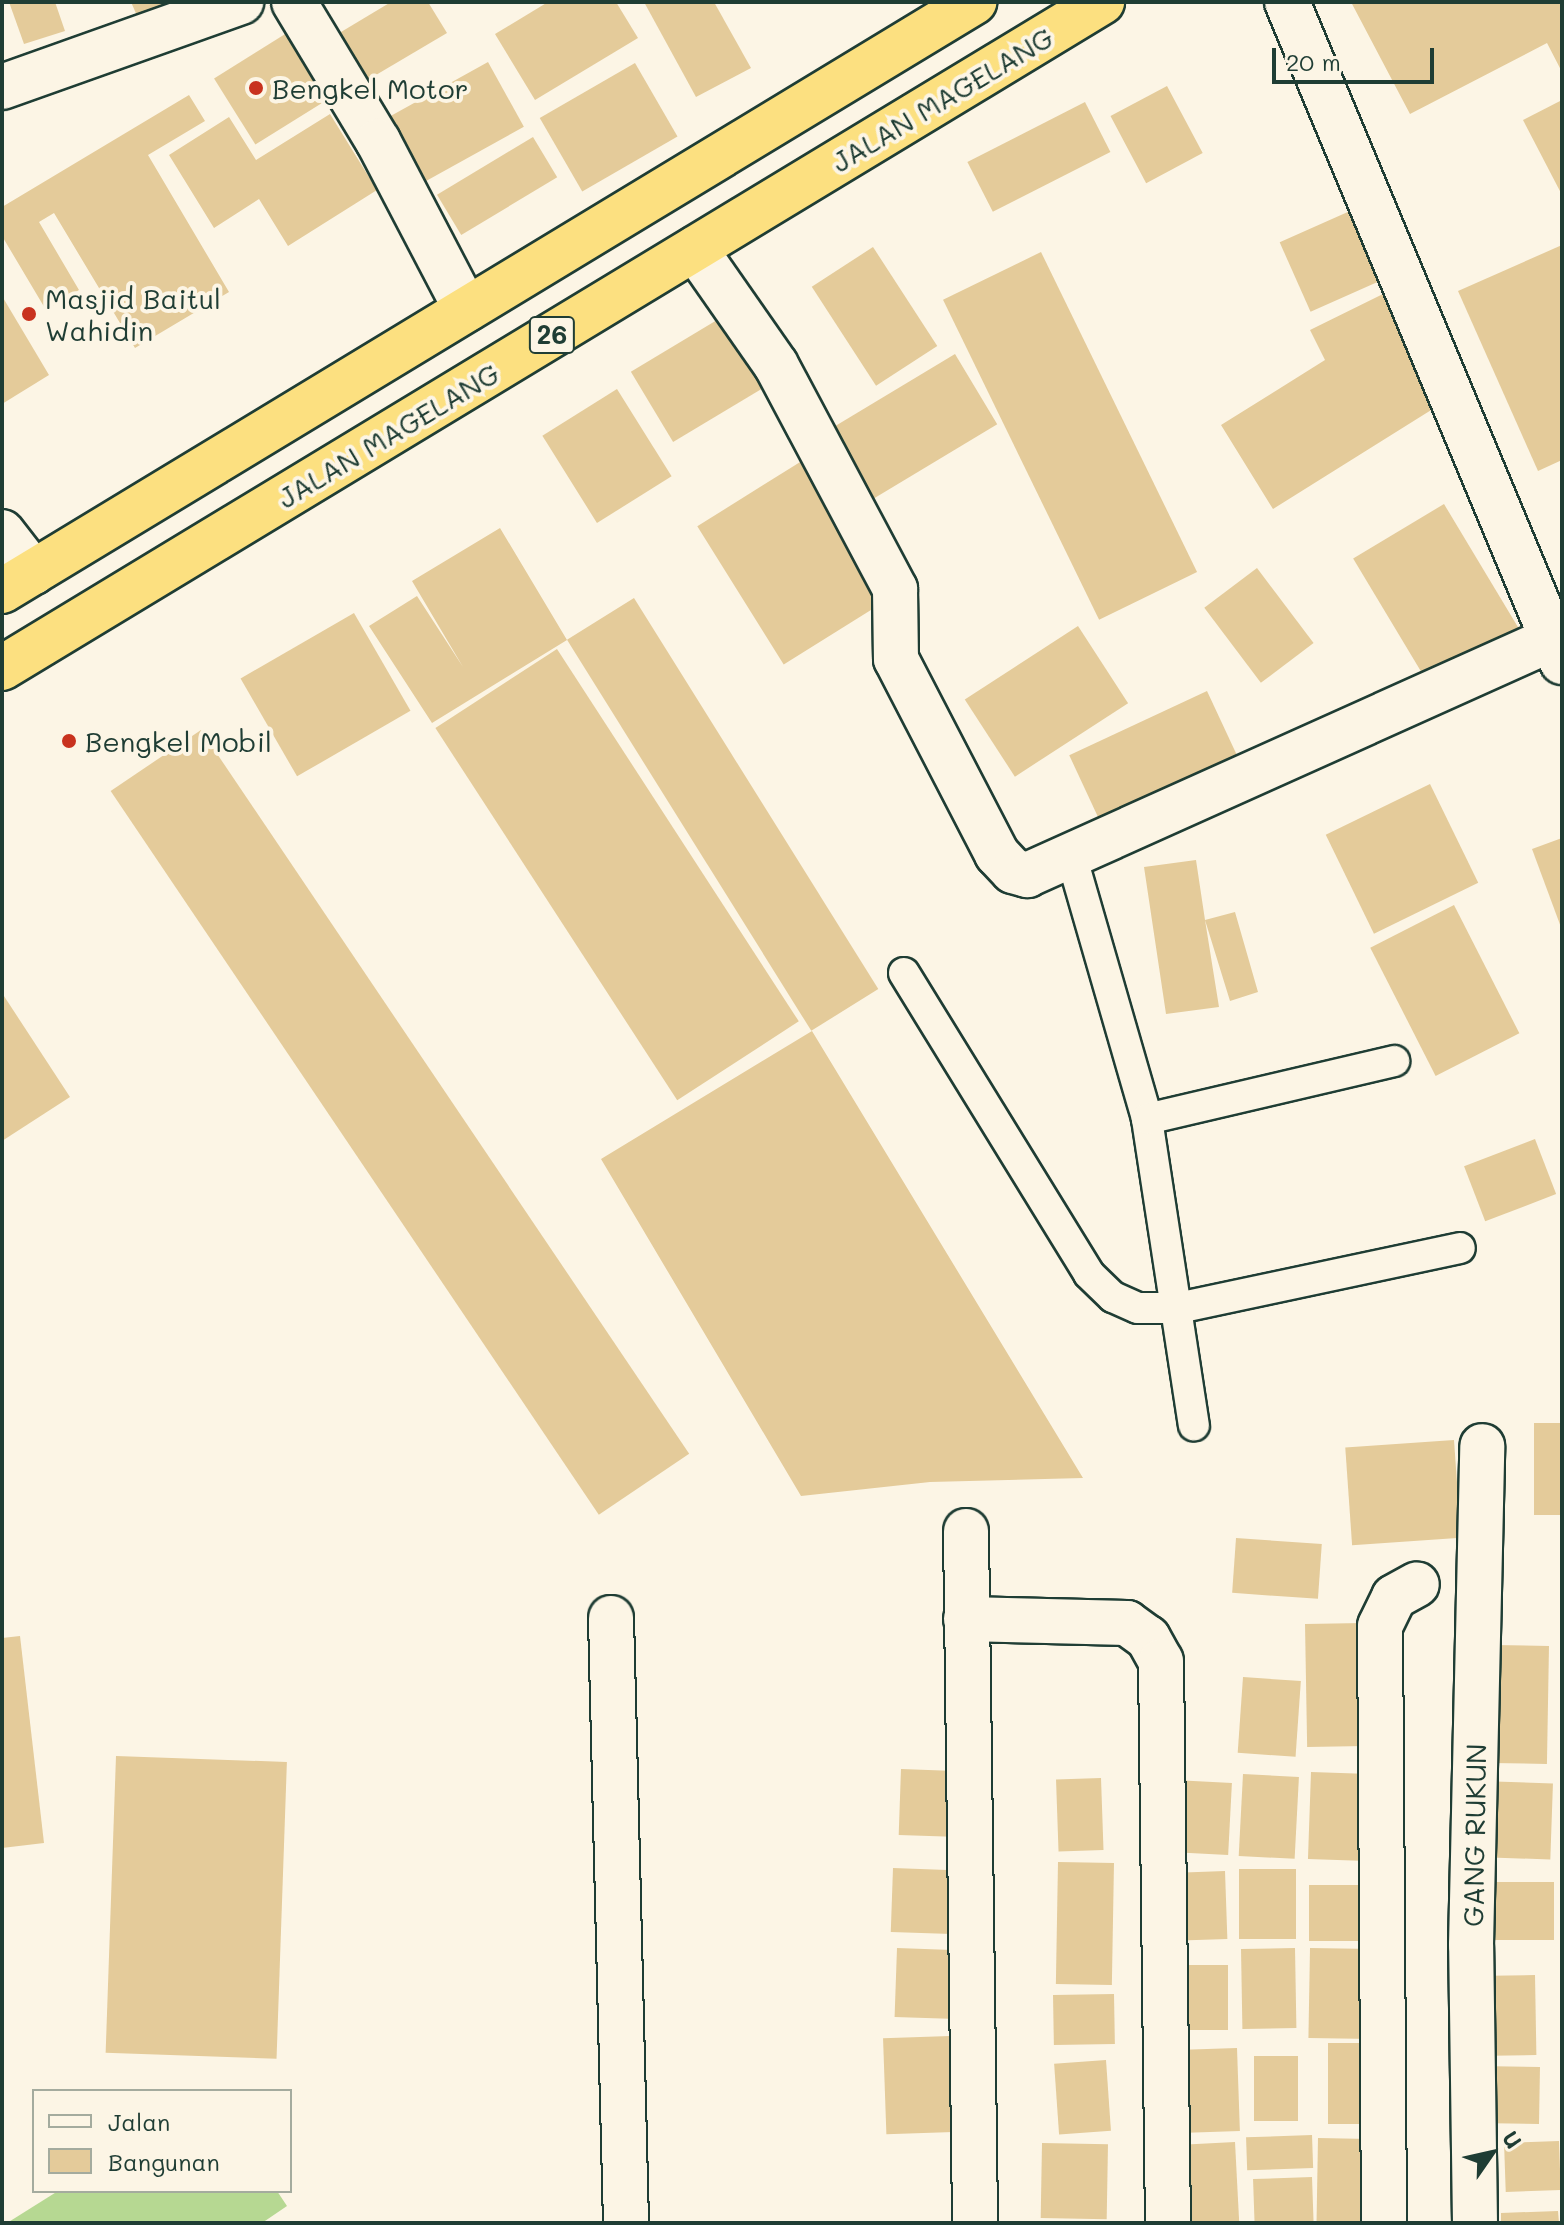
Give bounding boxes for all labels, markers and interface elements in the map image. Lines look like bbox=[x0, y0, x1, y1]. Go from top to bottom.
street label: JALAN MAGELANG bbox=[825, 20, 1059, 178]
scale bar bbox=[1276, 32, 1438, 82]
text: 20 m bbox=[1286, 46, 1341, 77]
place label: Bengkel Motor bbox=[272, 71, 469, 105]
marker: Bengkel Motor bbox=[247, 79, 265, 97]
place label: Masjid Baitul Wahidin bbox=[45, 281, 221, 347]
marker: Masjid Baitul Wahidin bbox=[20, 305, 38, 323]
road number: 26 bbox=[528, 313, 576, 357]
street label: JALAN MAGELANG bbox=[271, 356, 505, 514]
place label: Bengkel Mobil bbox=[85, 724, 272, 758]
marker: Bengkel Mobil bbox=[60, 732, 78, 750]
street label: GANG RUKUN bbox=[1456, 1743, 1492, 1927]
legend bbox=[32, 2089, 292, 2193]
text: Jalan bbox=[108, 2106, 170, 2137]
north arrow bbox=[1452, 2113, 1532, 2193]
text: U bbox=[1496, 2125, 1529, 2154]
text: Bangunan bbox=[108, 2146, 220, 2177]

